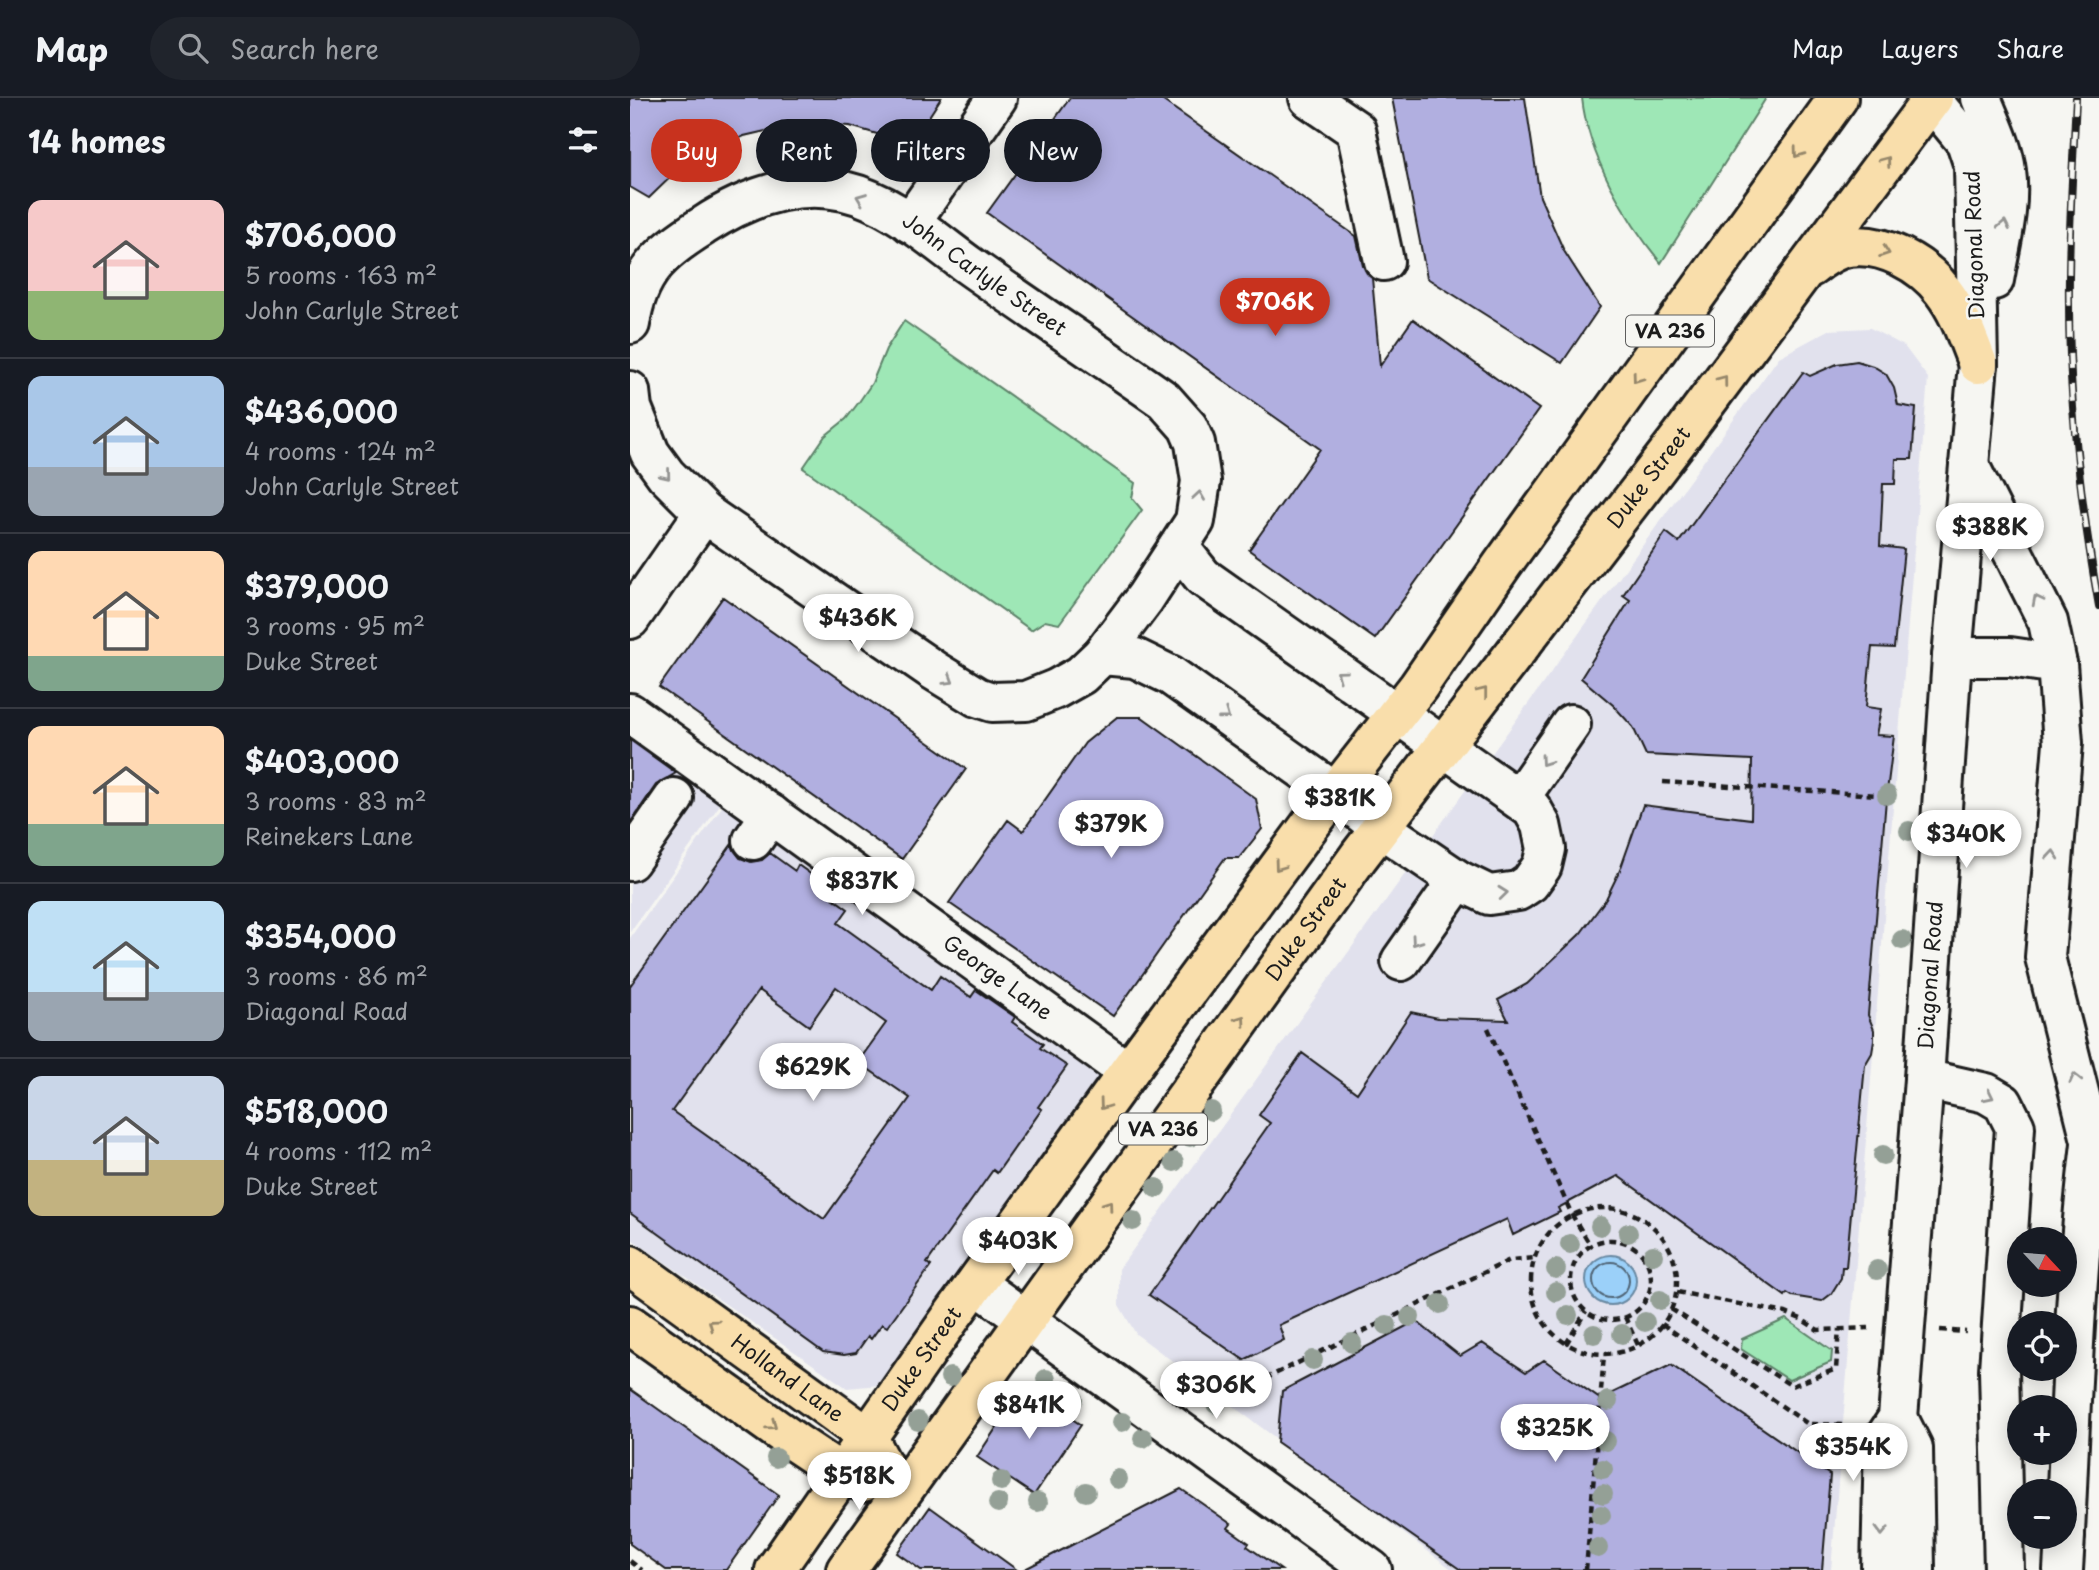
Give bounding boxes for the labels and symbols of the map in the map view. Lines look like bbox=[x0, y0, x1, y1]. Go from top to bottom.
one-way arrow bbox=[1794, 145, 1806, 158]
one-way arrow bbox=[1878, 157, 1890, 169]
street label: Diagonal Road bbox=[1954, 170, 1992, 320]
one-way arrow bbox=[855, 192, 867, 206]
street label: John Carlyle Street bbox=[897, 203, 1074, 343]
one-way arrow bbox=[1996, 219, 2011, 231]
one-way arrow bbox=[1878, 243, 1890, 257]
pin: $706K bbox=[1226, 278, 1324, 338]
road number: VA 236 bbox=[1626, 316, 1714, 346]
one-way arrow bbox=[1633, 370, 1645, 383]
one-way arrow bbox=[1715, 375, 1728, 388]
street label: Duke Street bbox=[1598, 419, 1697, 534]
one-way arrow bbox=[658, 467, 671, 479]
one-way arrow bbox=[1191, 490, 1206, 502]
pin: $388K bbox=[1941, 504, 2039, 563]
pin: $436K bbox=[809, 594, 907, 654]
one-way arrow bbox=[2031, 594, 2045, 607]
one-way arrow bbox=[941, 671, 954, 684]
one-way arrow bbox=[1336, 671, 1349, 684]
one-way arrow bbox=[1475, 688, 1488, 700]
one-way arrow bbox=[1217, 707, 1230, 719]
one-way arrow bbox=[1541, 753, 1553, 766]
pin: $381K bbox=[1291, 774, 1389, 834]
pin: $379K bbox=[1062, 800, 1160, 860]
pin: $340K bbox=[1917, 810, 2015, 870]
one-way arrow bbox=[2045, 849, 2060, 860]
pin: $837K bbox=[813, 858, 911, 917]
one-way arrow bbox=[1275, 858, 1288, 871]
street label: Duke Street bbox=[1256, 869, 1353, 987]
one-way arrow bbox=[1497, 886, 1509, 901]
street label: Diagonal Road bbox=[1908, 900, 1950, 1051]
street label: George Lane bbox=[937, 926, 1060, 1027]
one-way arrow bbox=[1412, 933, 1424, 946]
one-way arrow bbox=[1233, 1015, 1246, 1028]
pin: $629K bbox=[764, 1044, 862, 1103]
one-way arrow bbox=[2069, 1072, 2083, 1084]
one-way arrow bbox=[1982, 1088, 1994, 1102]
one-way arrow bbox=[1100, 1097, 1112, 1110]
road number: VA 236 bbox=[1119, 1113, 1207, 1144]
one-way arrow bbox=[1100, 1200, 1113, 1213]
pin: $403K bbox=[969, 1218, 1067, 1277]
north arrow bbox=[2007, 1227, 2077, 1297]
street label: Duke Street bbox=[872, 1299, 968, 1417]
one-way arrow bbox=[708, 1320, 721, 1333]
street label: Holland Lane bbox=[725, 1325, 852, 1429]
pin: $306K bbox=[1167, 1362, 1265, 1421]
pin: $841K bbox=[980, 1382, 1078, 1441]
pin: $325K bbox=[1506, 1404, 1604, 1464]
one-way arrow bbox=[764, 1417, 776, 1430]
pin: $354K bbox=[1804, 1424, 1902, 1483]
pin: $518K bbox=[810, 1452, 908, 1512]
one-way arrow bbox=[1874, 1527, 1890, 1537]

